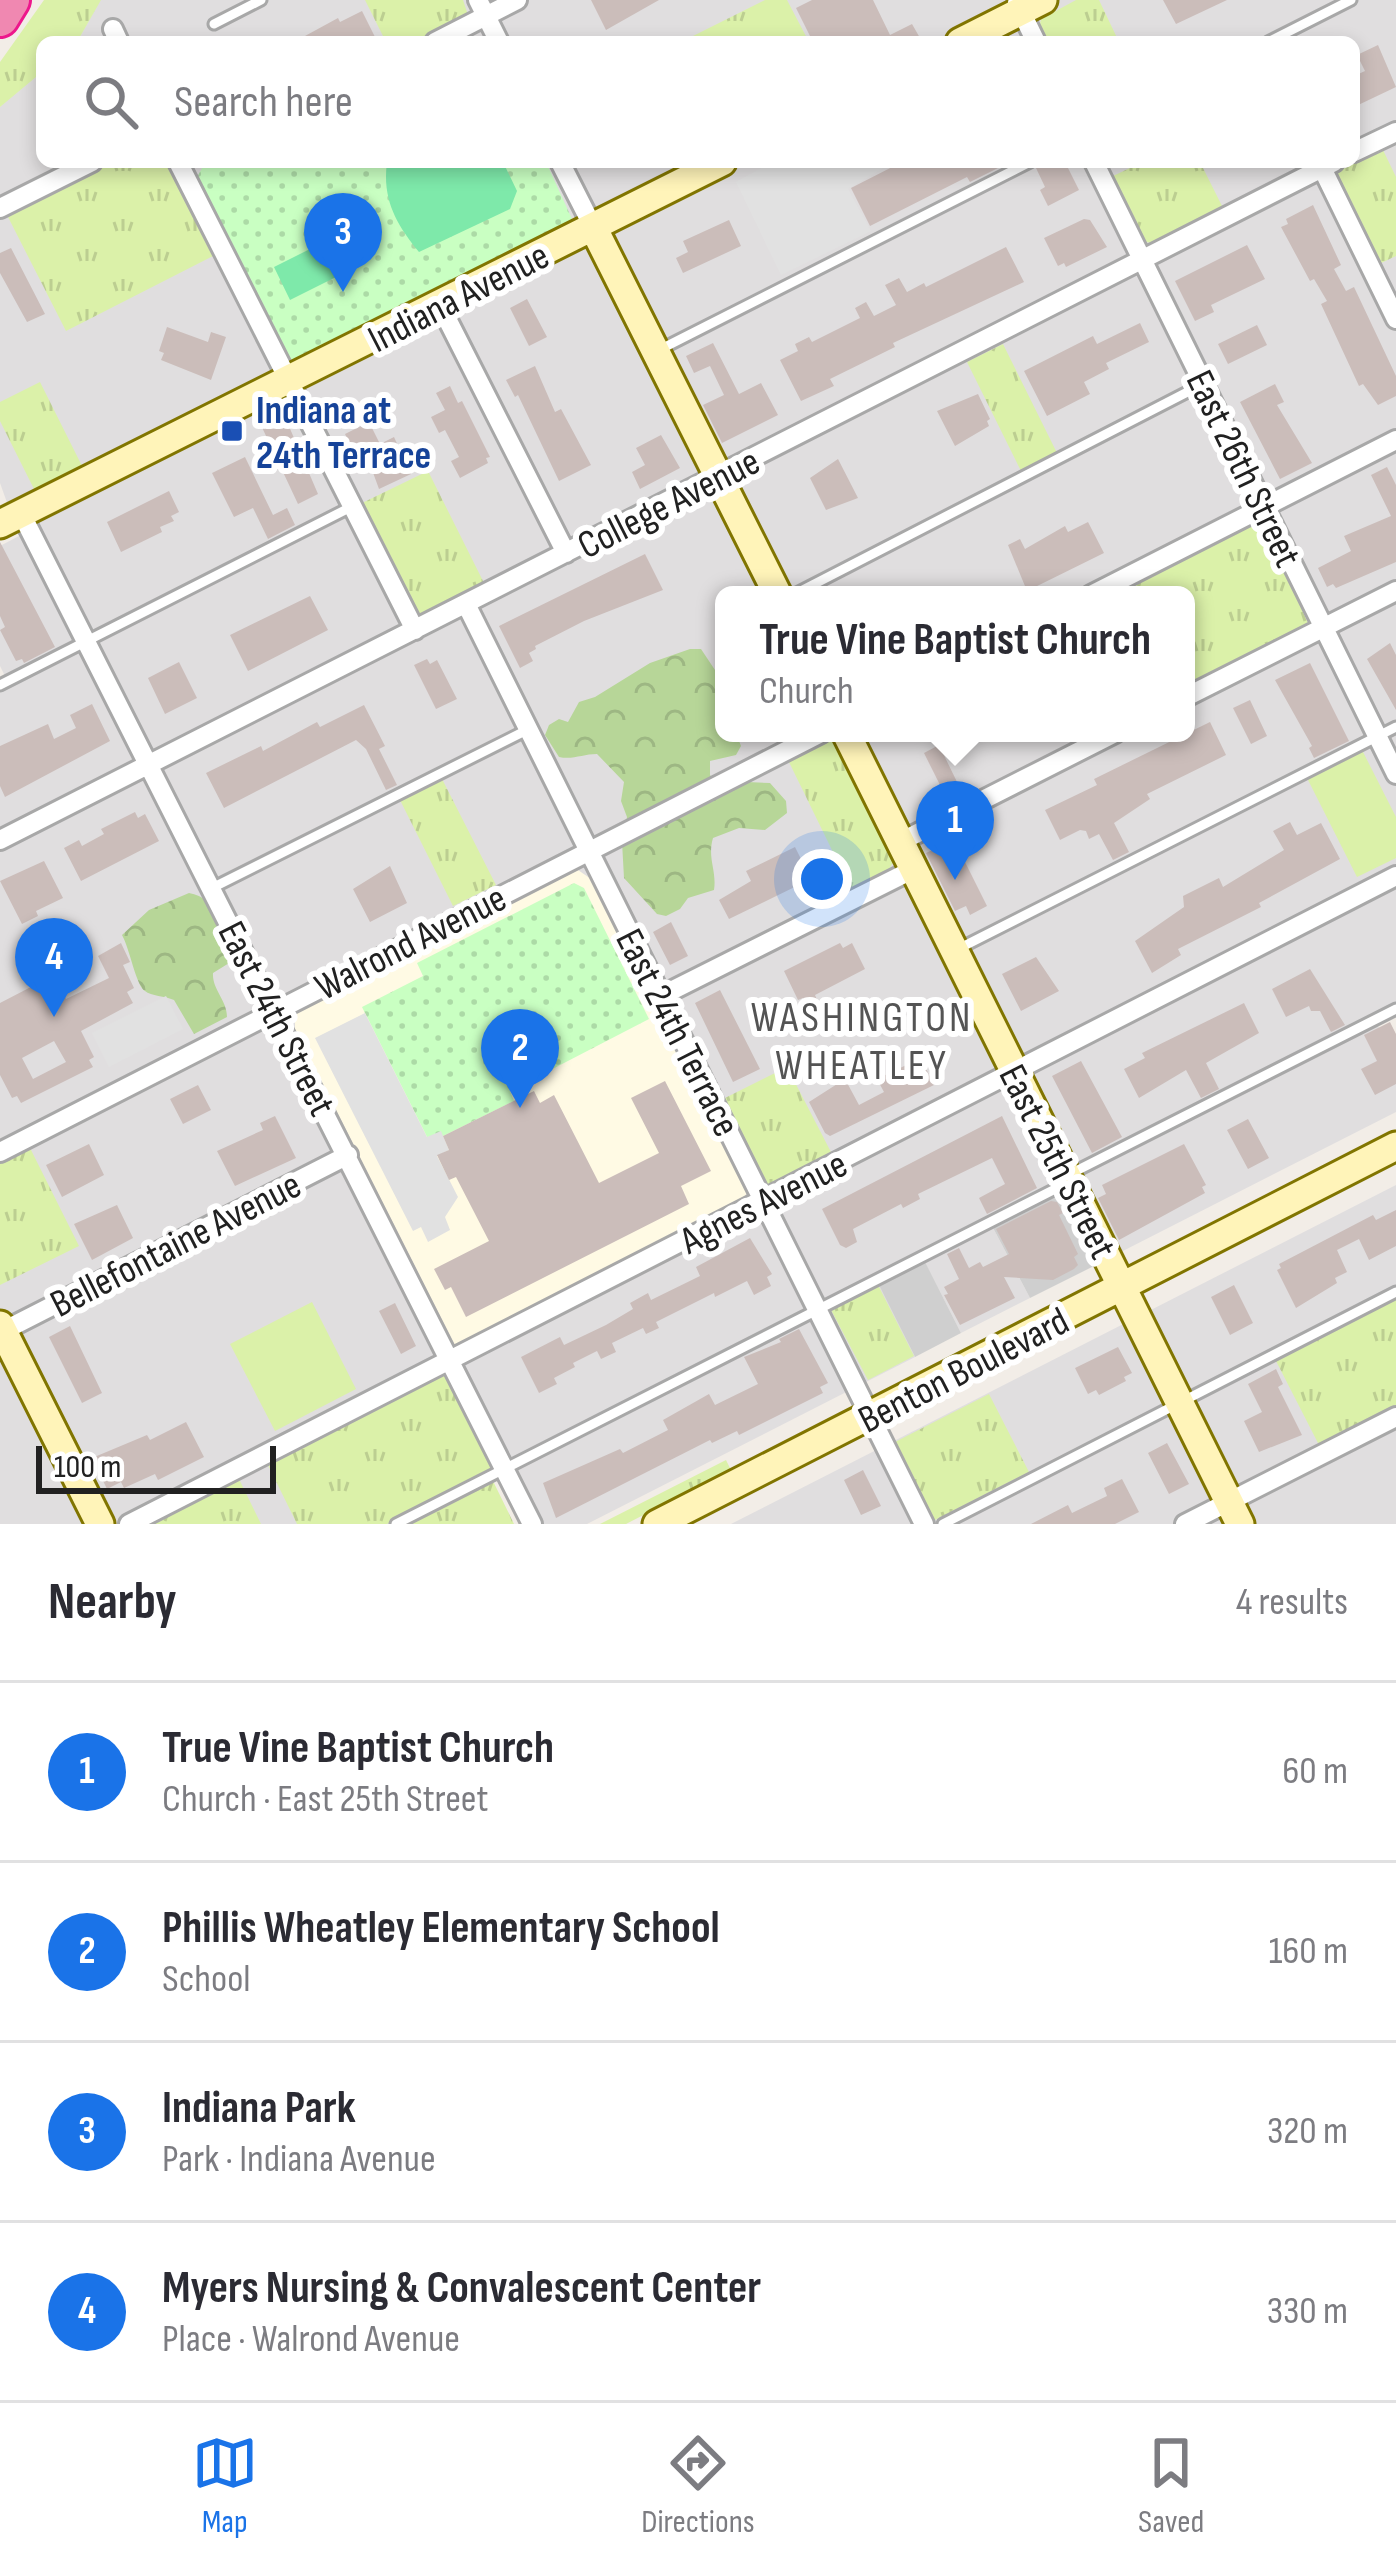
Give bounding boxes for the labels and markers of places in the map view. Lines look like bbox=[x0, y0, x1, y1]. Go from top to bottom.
pin: 3 bbox=[304, 193, 382, 292]
place label: Indiana at 24th Terrace bbox=[256, 388, 431, 480]
marker: Indiana at 24th Terrace bbox=[219, 418, 245, 444]
pin: 1 bbox=[916, 781, 994, 880]
pin: 4 bbox=[15, 918, 93, 1017]
pin: 2 bbox=[481, 1009, 559, 1108]

